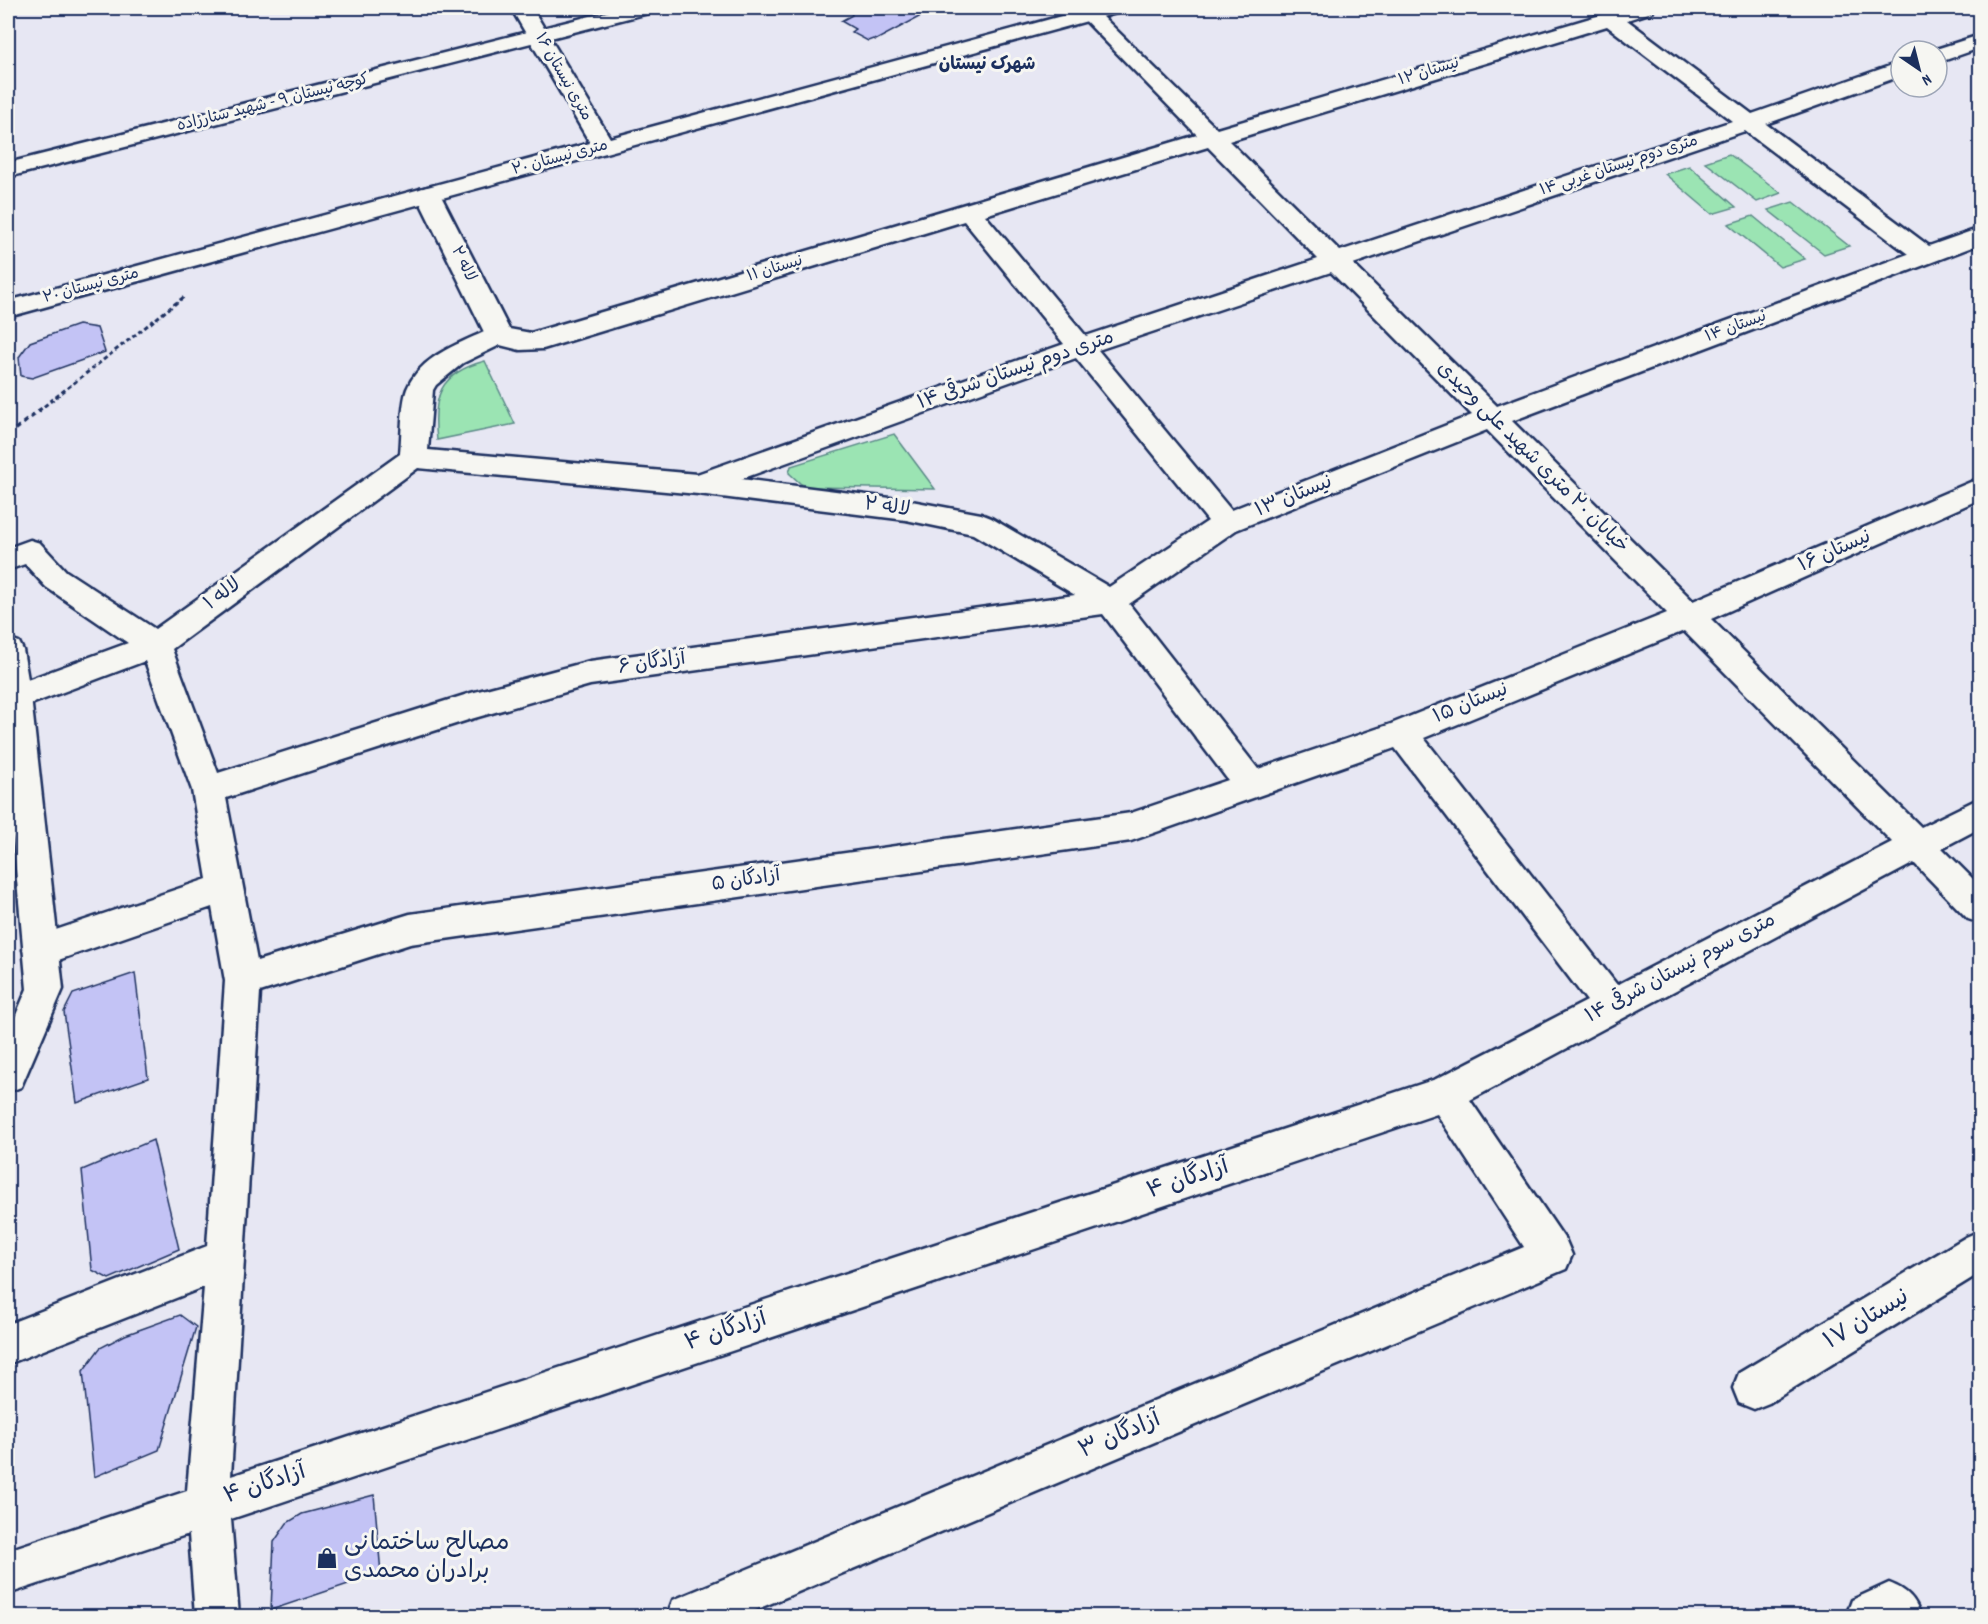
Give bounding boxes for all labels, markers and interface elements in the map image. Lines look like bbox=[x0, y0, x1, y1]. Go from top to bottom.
street label: ۱۶ متری نیستان bbox=[529, 29, 597, 125]
north arrow bbox=[1889, 39, 1949, 99]
street label: نیستان ۱۲ bbox=[1396, 52, 1462, 92]
district label: شهرک نیستان bbox=[939, 53, 1035, 78]
street label: کوچه نیستان ۹ - شهید ستارزاده bbox=[175, 68, 371, 138]
text: N bbox=[1916, 68, 1936, 91]
street label: ۱۴ متری دوم نیستان غربی bbox=[1537, 130, 1701, 202]
street label: ۲۰ متری نیستان bbox=[509, 134, 611, 182]
street label: لاله ۲ bbox=[445, 242, 481, 286]
street label: نیستان ۱۱ bbox=[744, 250, 806, 288]
street label: ۲۰ متری نیستان bbox=[40, 262, 142, 310]
street label: نیستان ۱۴ bbox=[1702, 305, 1770, 349]
street label: ۱۴ متری دوم نیستان شرقی bbox=[913, 322, 1118, 418]
street label: خیابان ۲۰ متری شهید علی وحیدی bbox=[1430, 356, 1634, 560]
street label: نیستان ۱۳ bbox=[1251, 469, 1337, 525]
street label: لاله ۲ bbox=[862, 491, 912, 525]
street label: نیستان ۱۶ bbox=[1794, 524, 1876, 580]
street label: لاله ۱ bbox=[199, 572, 247, 618]
street label: آزادگان ۶ bbox=[616, 645, 689, 683]
street label: نیستان ۱۵ bbox=[1429, 676, 1513, 732]
street label: آزادگان ۵ bbox=[710, 862, 783, 900]
street label: ۱۴ متری سوم نیستان شرقی bbox=[1580, 905, 1781, 1031]
street label: آزادگان ۴ bbox=[1142, 1150, 1235, 1209]
street label: نیستان ۱۷ bbox=[1818, 1281, 1916, 1359]
street label: آزادگان ۴ bbox=[680, 1302, 773, 1361]
street label: آزادگان ۳ bbox=[1074, 1403, 1167, 1469]
street label: آزادگان ۴ bbox=[219, 1455, 312, 1514]
place label: مصالح ساختمانی برادران محمدی bbox=[344, 1527, 509, 1589]
shop icon: مصالح ساختمانی برادران محمدی bbox=[315, 1546, 339, 1570]

